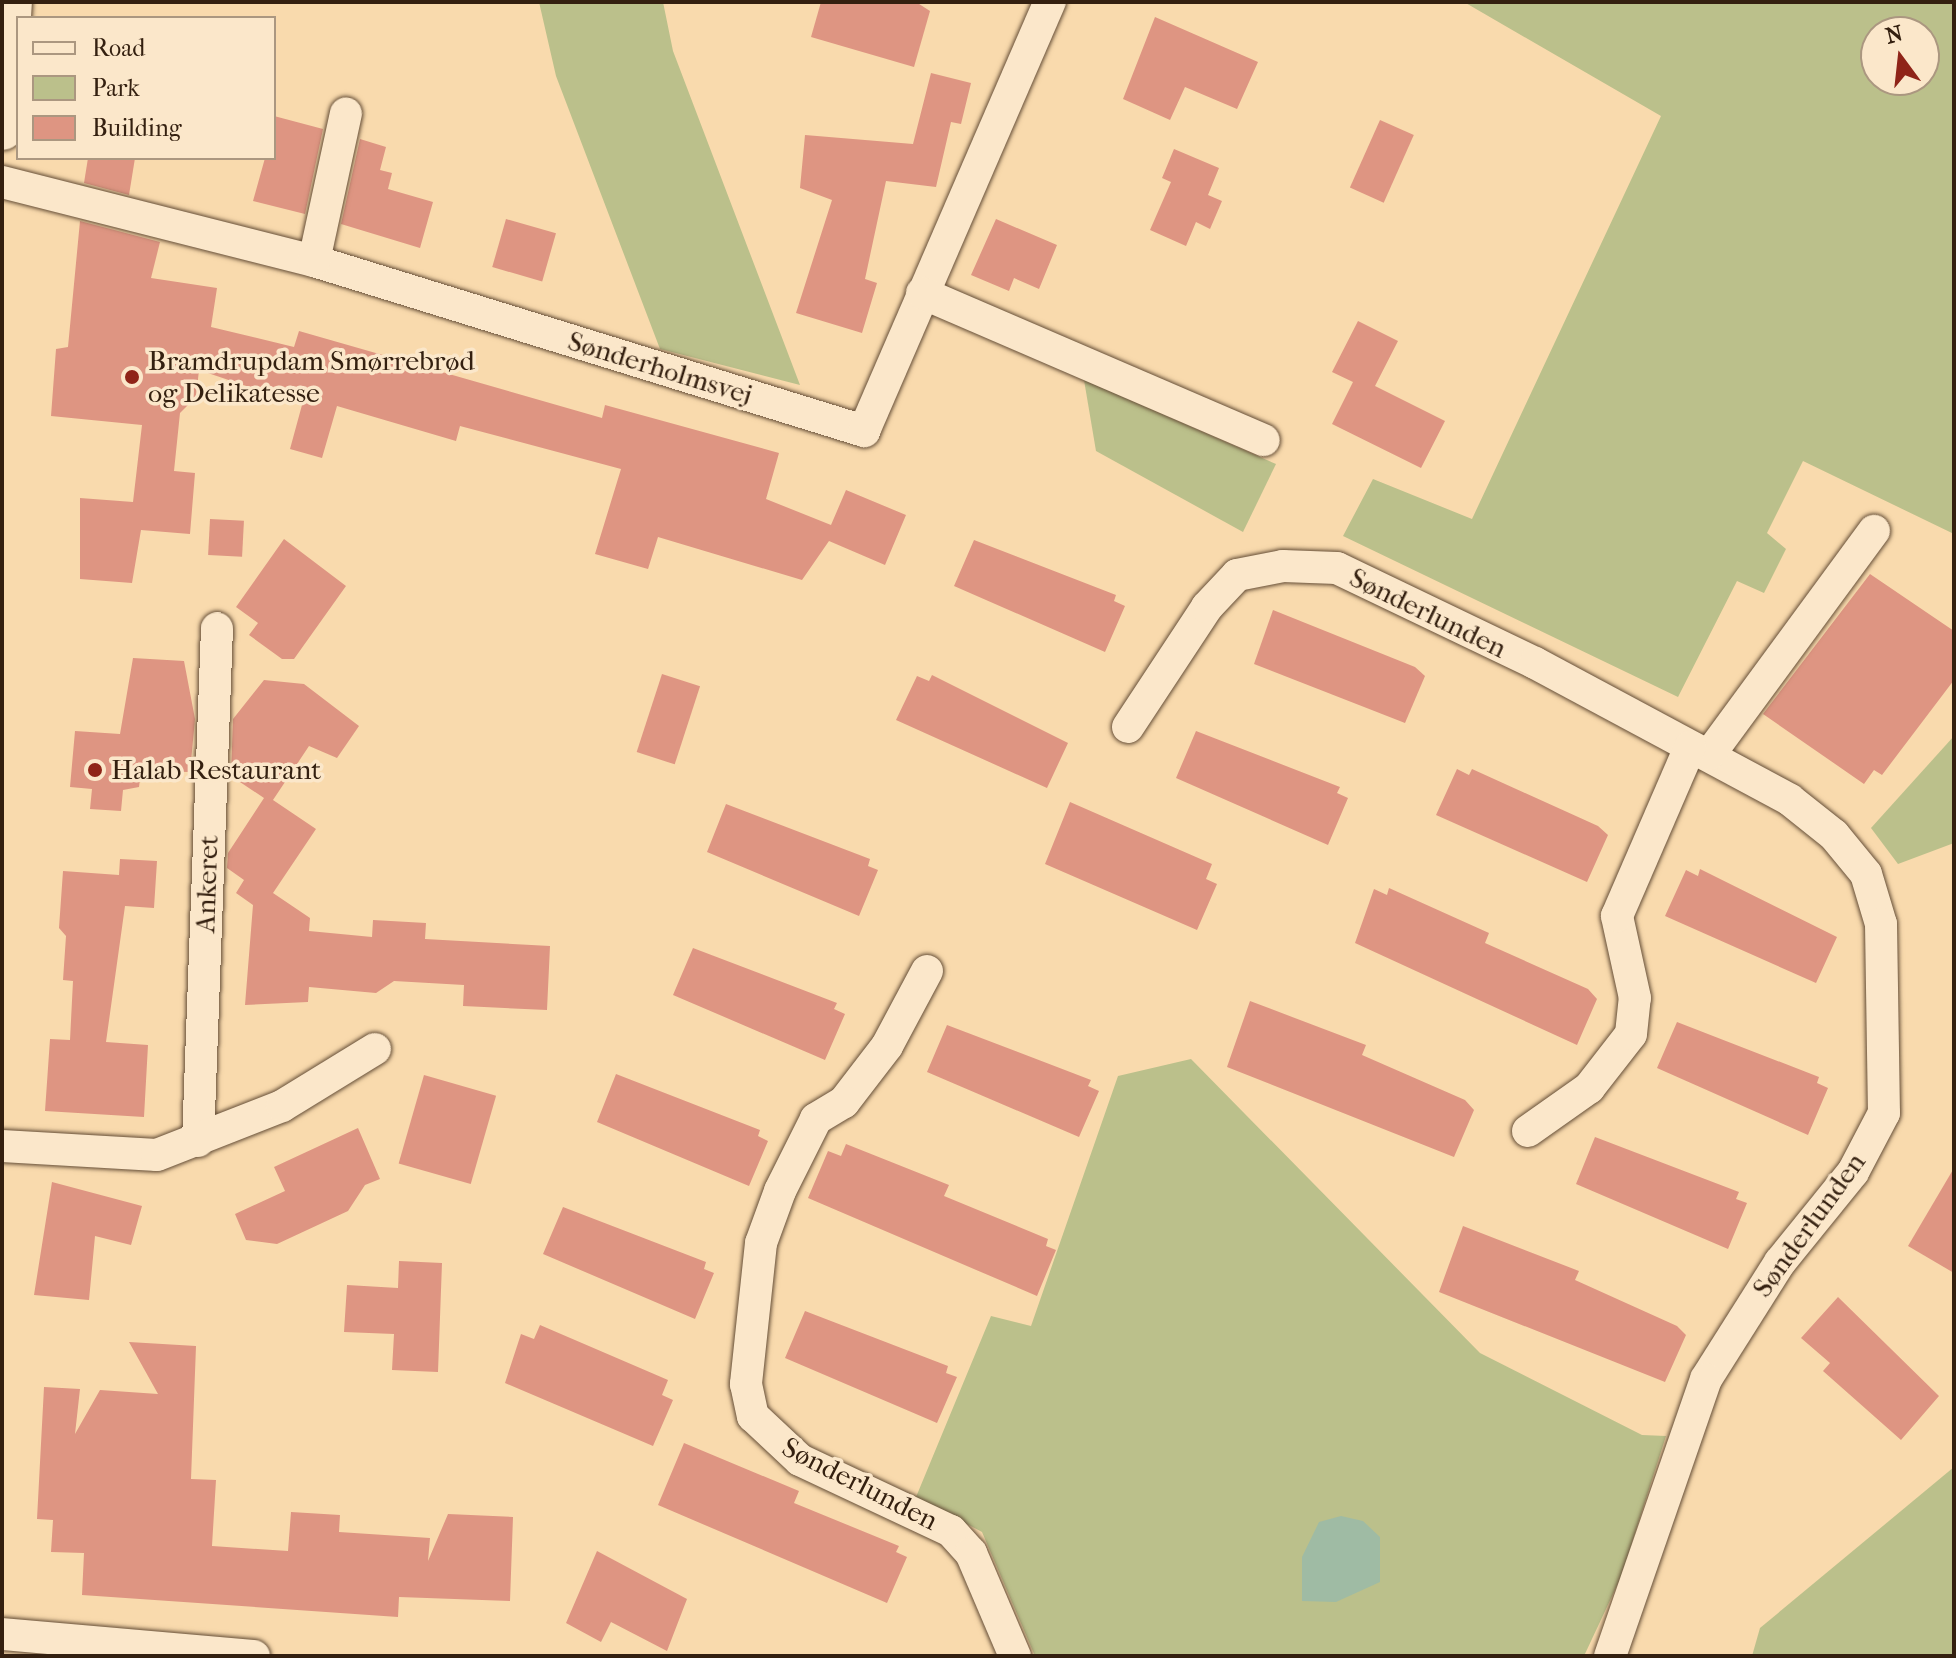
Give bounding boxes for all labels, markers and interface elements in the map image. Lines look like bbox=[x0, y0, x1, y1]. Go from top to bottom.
legend bbox=[16, 16, 276, 160]
north arrow bbox=[1860, 16, 1940, 96]
text: N bbox=[1883, 20, 1906, 49]
text: Road bbox=[92, 34, 145, 62]
text: Park bbox=[92, 74, 140, 102]
text: Building bbox=[92, 114, 182, 142]
street label: Sønderholmsvej bbox=[564, 324, 756, 412]
place label: Bramdrupdam Smørrebrød og Delikatesse bbox=[148, 344, 475, 410]
marker: Bramdrupdam Smørrebrød og Delikatesse bbox=[123, 368, 141, 386]
street label: Sønderlunden bbox=[1344, 561, 1512, 665]
place label: Halab Restaurant bbox=[111, 753, 321, 787]
marker: Halab Restaurant bbox=[86, 761, 104, 779]
street label: Ankeret bbox=[189, 835, 225, 933]
street label: Sønderlunden bbox=[1745, 1146, 1873, 1304]
street label: Sønderlunden bbox=[776, 1430, 944, 1538]

